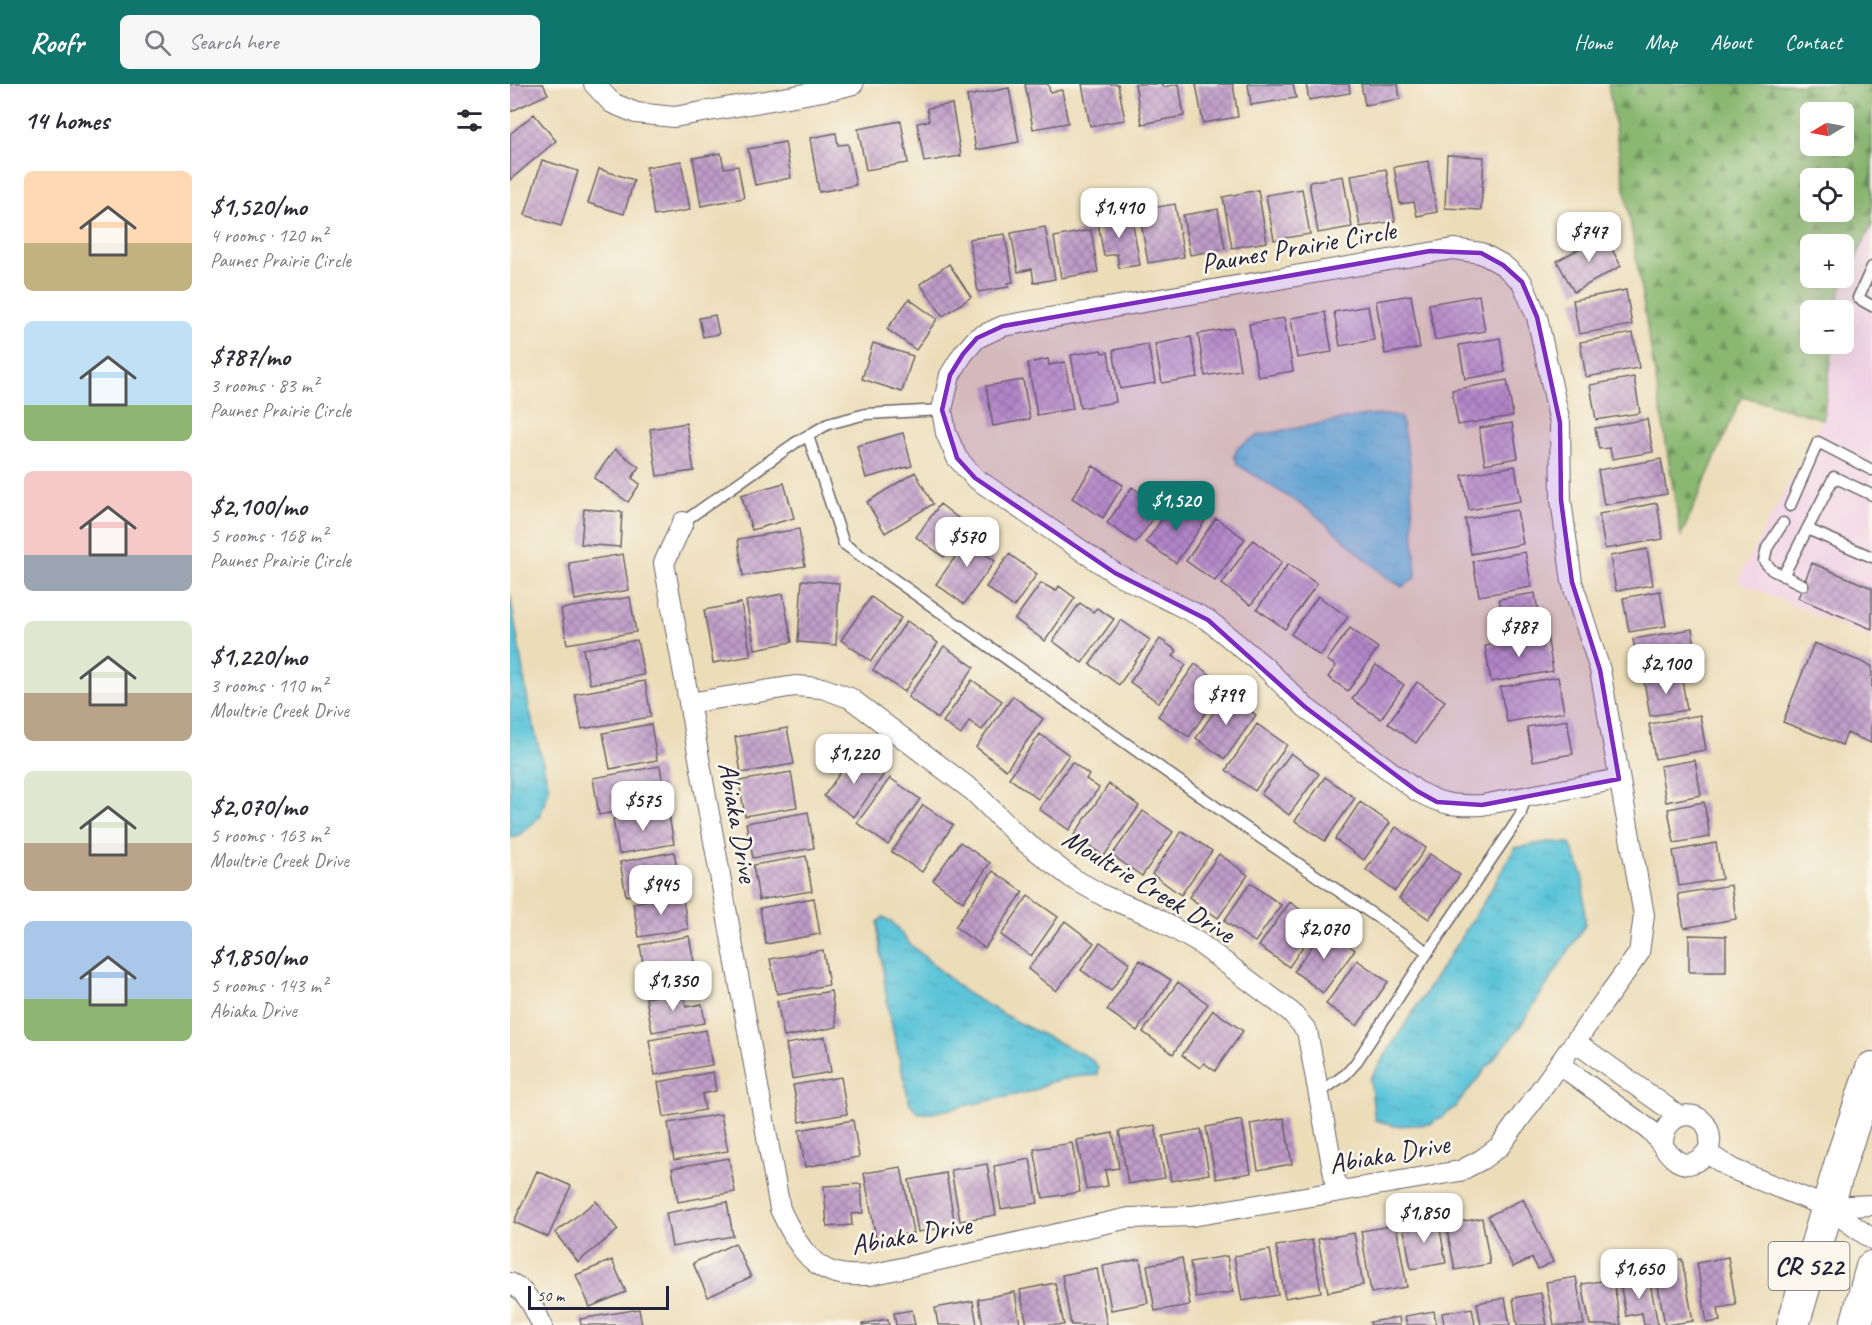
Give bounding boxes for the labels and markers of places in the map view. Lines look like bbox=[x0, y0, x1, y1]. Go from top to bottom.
pin: $1,410 bbox=[1070, 188, 1168, 239]
pin: $747 bbox=[1553, 212, 1625, 263]
pin: $1,520 bbox=[1127, 481, 1225, 532]
pin: $570 bbox=[931, 517, 1003, 568]
pin: $787 bbox=[1483, 607, 1555, 658]
pin: $2,100 bbox=[1617, 644, 1715, 695]
pin: $799 bbox=[1190, 675, 1262, 726]
pin: $1,220 bbox=[805, 734, 903, 785]
pin: $575 bbox=[607, 781, 679, 832]
pin: $945 bbox=[625, 865, 697, 916]
pin: $2,070 bbox=[1275, 909, 1373, 960]
pin: $1,350 bbox=[624, 961, 722, 1012]
pin: $1,850 bbox=[1375, 1193, 1473, 1244]
pin: $1,650 bbox=[1590, 1249, 1688, 1300]

